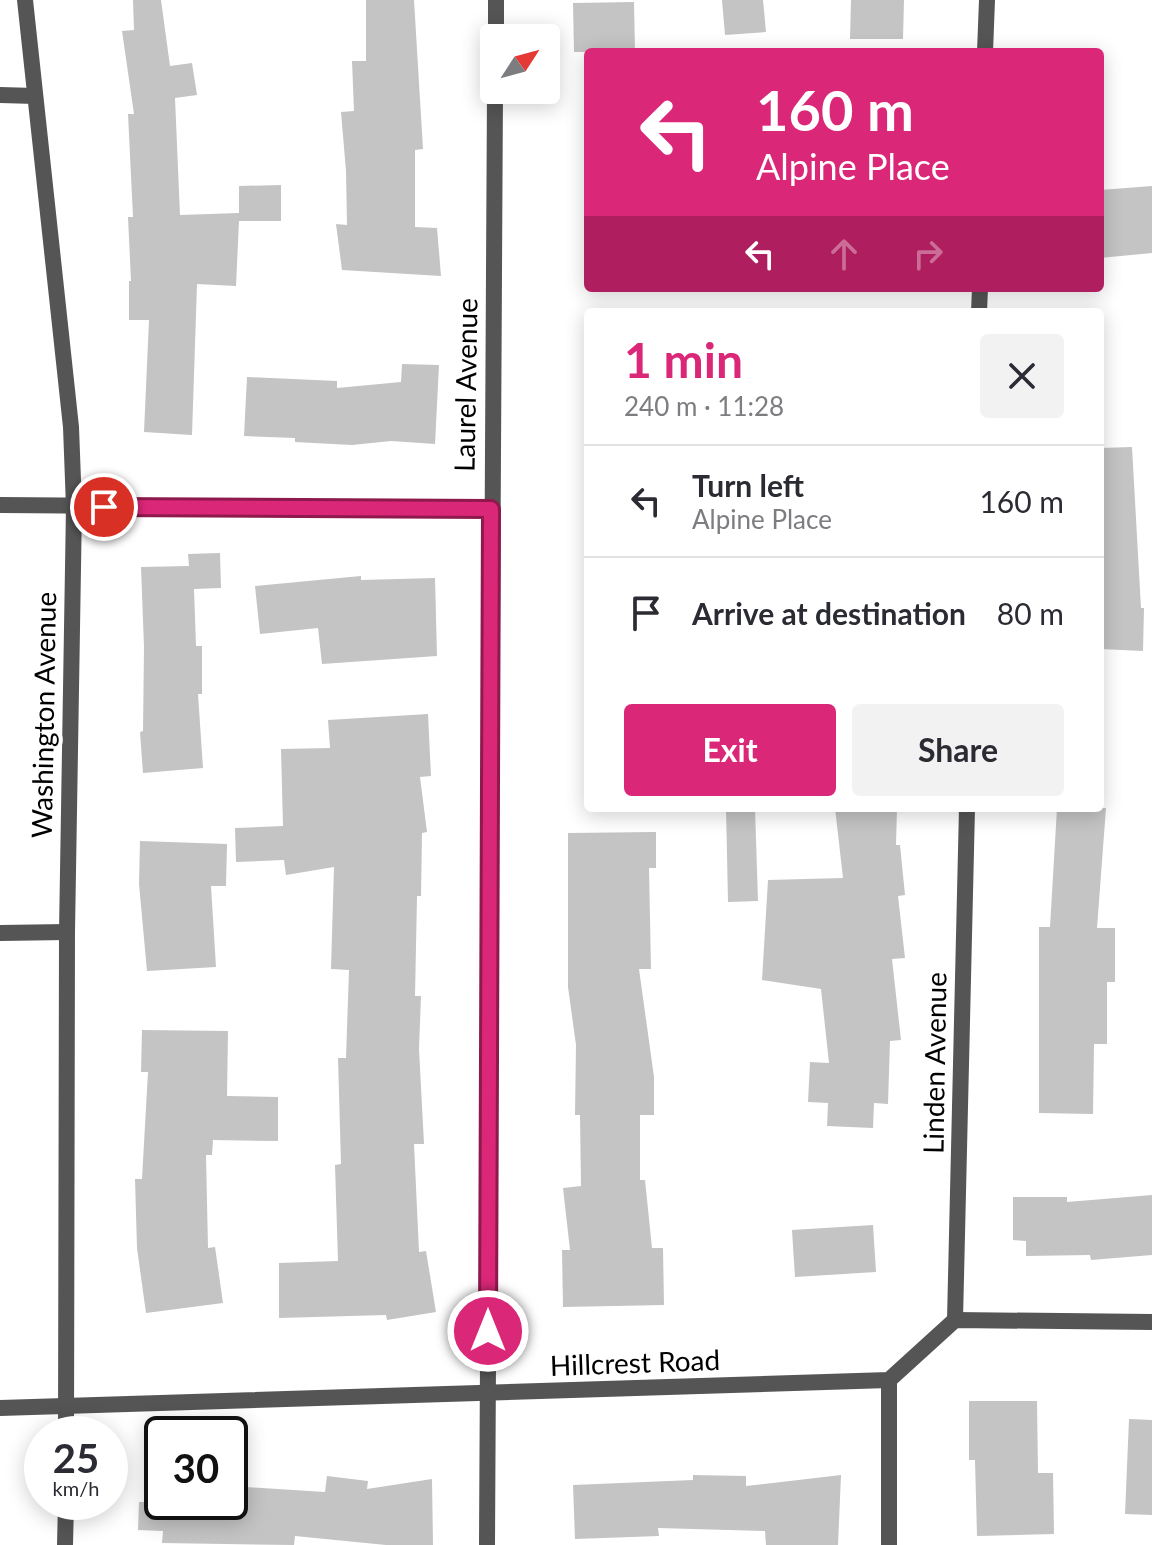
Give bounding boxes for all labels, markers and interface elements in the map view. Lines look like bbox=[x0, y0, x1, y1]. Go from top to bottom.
north arrow bbox=[480, 24, 560, 104]
map controls bbox=[480, 24, 560, 104]
text: 160 m bbox=[756, 76, 914, 143]
icon: left bbox=[624, 80, 728, 184]
text: Alpine Place bbox=[756, 144, 950, 188]
icon: left bbox=[738, 232, 782, 276]
icon: ahead bbox=[822, 232, 866, 276]
icon: right bbox=[906, 232, 950, 276]
street label: Laurel Avenue bbox=[446, 298, 484, 472]
text: 1 min bbox=[624, 331, 743, 388]
button: close bbox=[980, 334, 1064, 418]
text: 240 m · 11:28 bbox=[624, 390, 784, 422]
text: Turn left bbox=[692, 467, 804, 503]
pin bbox=[70, 473, 138, 541]
icon: left bbox=[624, 479, 668, 523]
text: 160 m bbox=[979, 483, 1064, 519]
icon: arrive bbox=[82, 485, 126, 529]
text: Alpine Place bbox=[692, 503, 832, 535]
icon: arrive bbox=[624, 591, 668, 635]
street label: Washington Avenue bbox=[24, 592, 62, 838]
text: Arrive at destination bbox=[692, 595, 966, 631]
text: 80 m bbox=[997, 595, 1064, 631]
button: Exit bbox=[624, 704, 836, 796]
button: Share bbox=[852, 704, 1064, 796]
street label: Linden Avenue bbox=[915, 972, 953, 1154]
position arrow bbox=[446, 1289, 530, 1373]
street label: Hillcrest Road bbox=[549, 1342, 721, 1382]
speed limit sign: 30 bbox=[144, 1416, 248, 1520]
text: 25 bbox=[53, 1434, 99, 1482]
text: km/h bbox=[53, 1476, 99, 1500]

